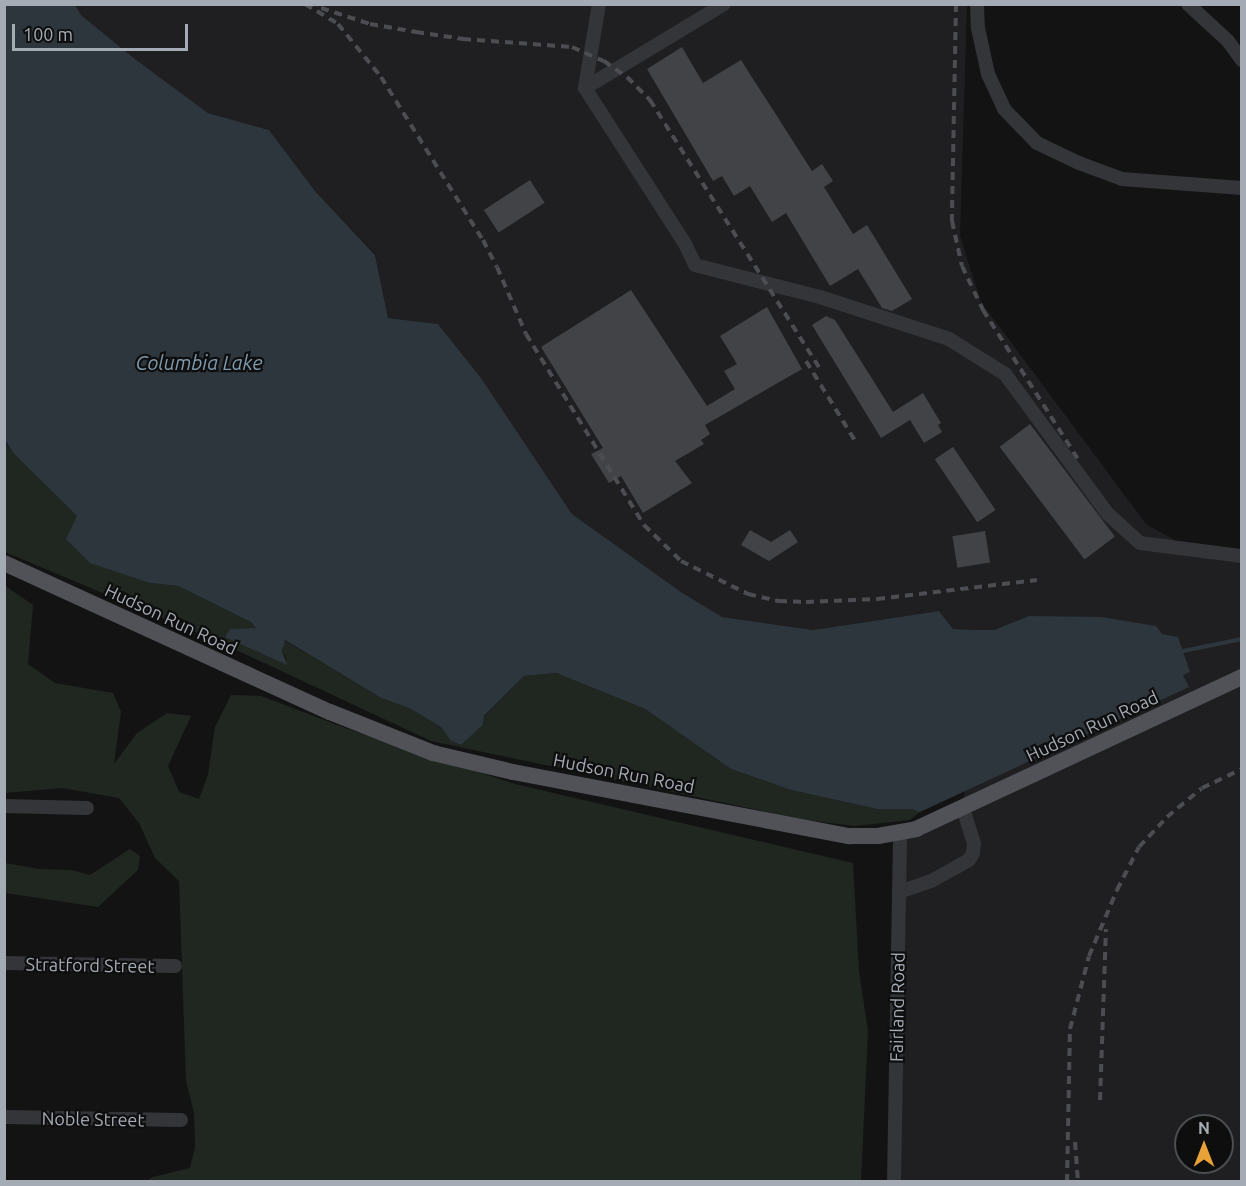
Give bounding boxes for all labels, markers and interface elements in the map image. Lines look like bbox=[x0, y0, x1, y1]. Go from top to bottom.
scale bar bbox=[15, 12, 190, 50]
text: 100 m bbox=[23, 24, 73, 44]
water label: Columbia Lake bbox=[136, 350, 262, 374]
street label: Hudson Run Road bbox=[101, 579, 241, 659]
street label: Hudson Run Road bbox=[1022, 686, 1162, 766]
street label: Hudson Run Road bbox=[552, 749, 696, 797]
street label: Fairland Road bbox=[885, 952, 909, 1062]
street label: Stratford Street bbox=[25, 953, 155, 977]
street label: Noble Street bbox=[41, 1107, 145, 1131]
north arrow bbox=[1174, 1114, 1234, 1174]
text: N bbox=[1198, 1119, 1210, 1137]

